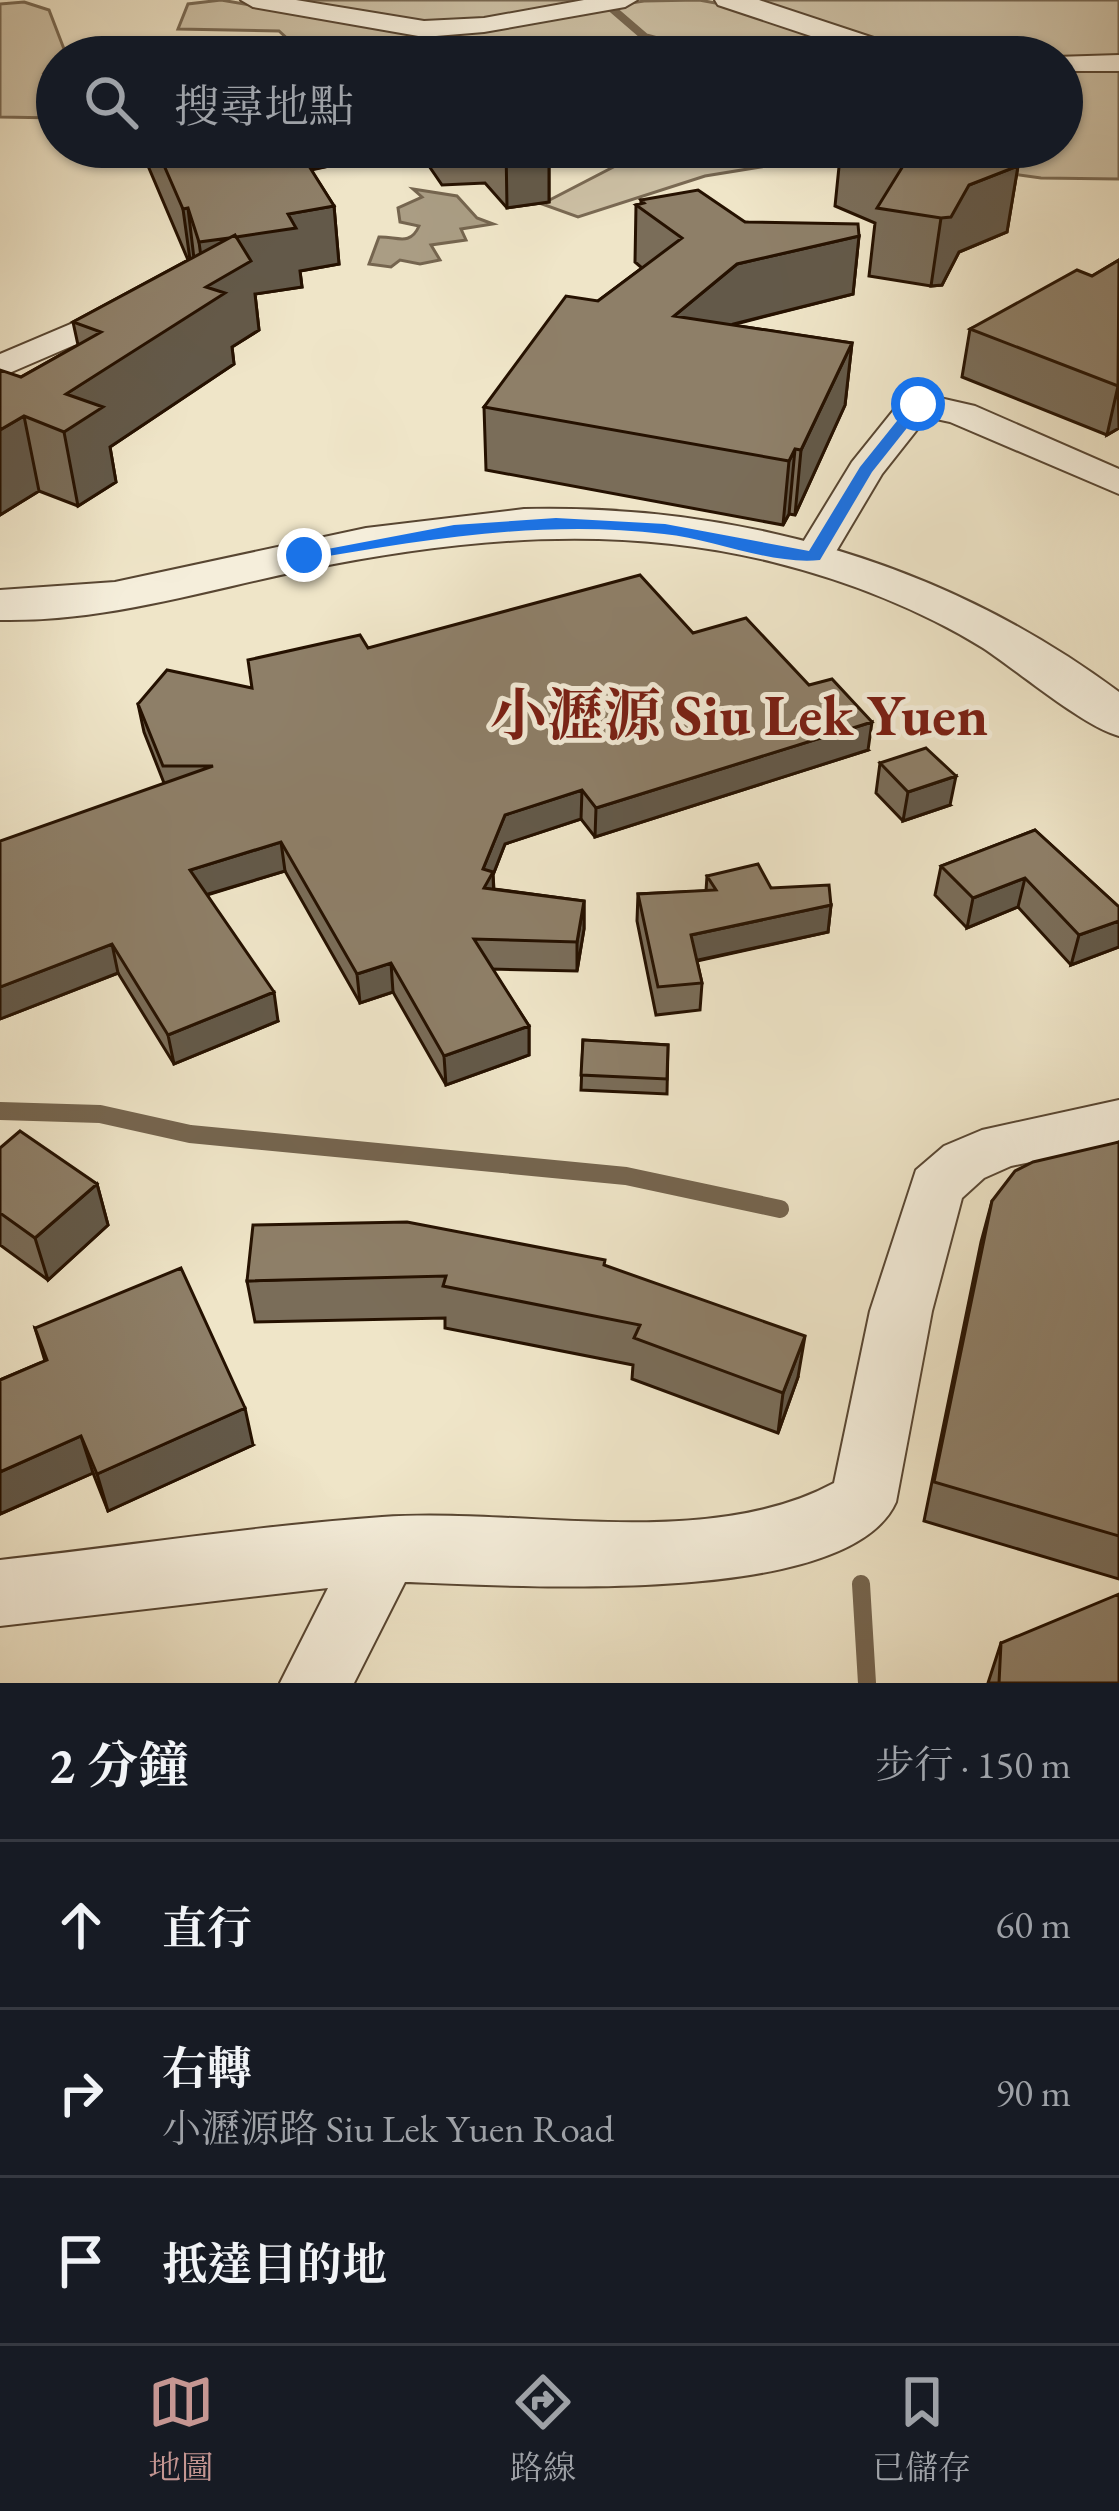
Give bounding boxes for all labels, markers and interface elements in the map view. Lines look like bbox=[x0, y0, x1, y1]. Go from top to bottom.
search box bbox=[36, 36, 1083, 168]
icon: search bbox=[78, 69, 144, 135]
text: 搜尋地點 bbox=[174, 77, 354, 135]
route start bbox=[891, 377, 945, 431]
route end bbox=[277, 528, 331, 582]
district label: 小瀝源 Siu Lek Yuen bbox=[490, 678, 988, 752]
text: 2 分鐘 bbox=[48, 1732, 189, 1798]
text: 步行 · 150 m bbox=[875, 1739, 1071, 1790]
icon: ahead bbox=[48, 1892, 114, 1958]
text: 直行 bbox=[162, 1899, 252, 1957]
text: 60 m bbox=[995, 1899, 1071, 1950]
text: 右轉 bbox=[162, 2039, 252, 2097]
icon: right bbox=[48, 2060, 114, 2126]
text: 90 m bbox=[995, 2067, 1071, 2118]
text: 小瀝源路 Siu Lek Yuen Road bbox=[162, 2103, 614, 2154]
icon: arrive bbox=[48, 2228, 114, 2294]
text: 抵達目的地 bbox=[162, 2235, 387, 2293]
tab: 地圖 bbox=[148, 2369, 214, 2489]
tab: 路線 bbox=[510, 2369, 576, 2489]
tab: 已儲存 bbox=[872, 2369, 971, 2489]

